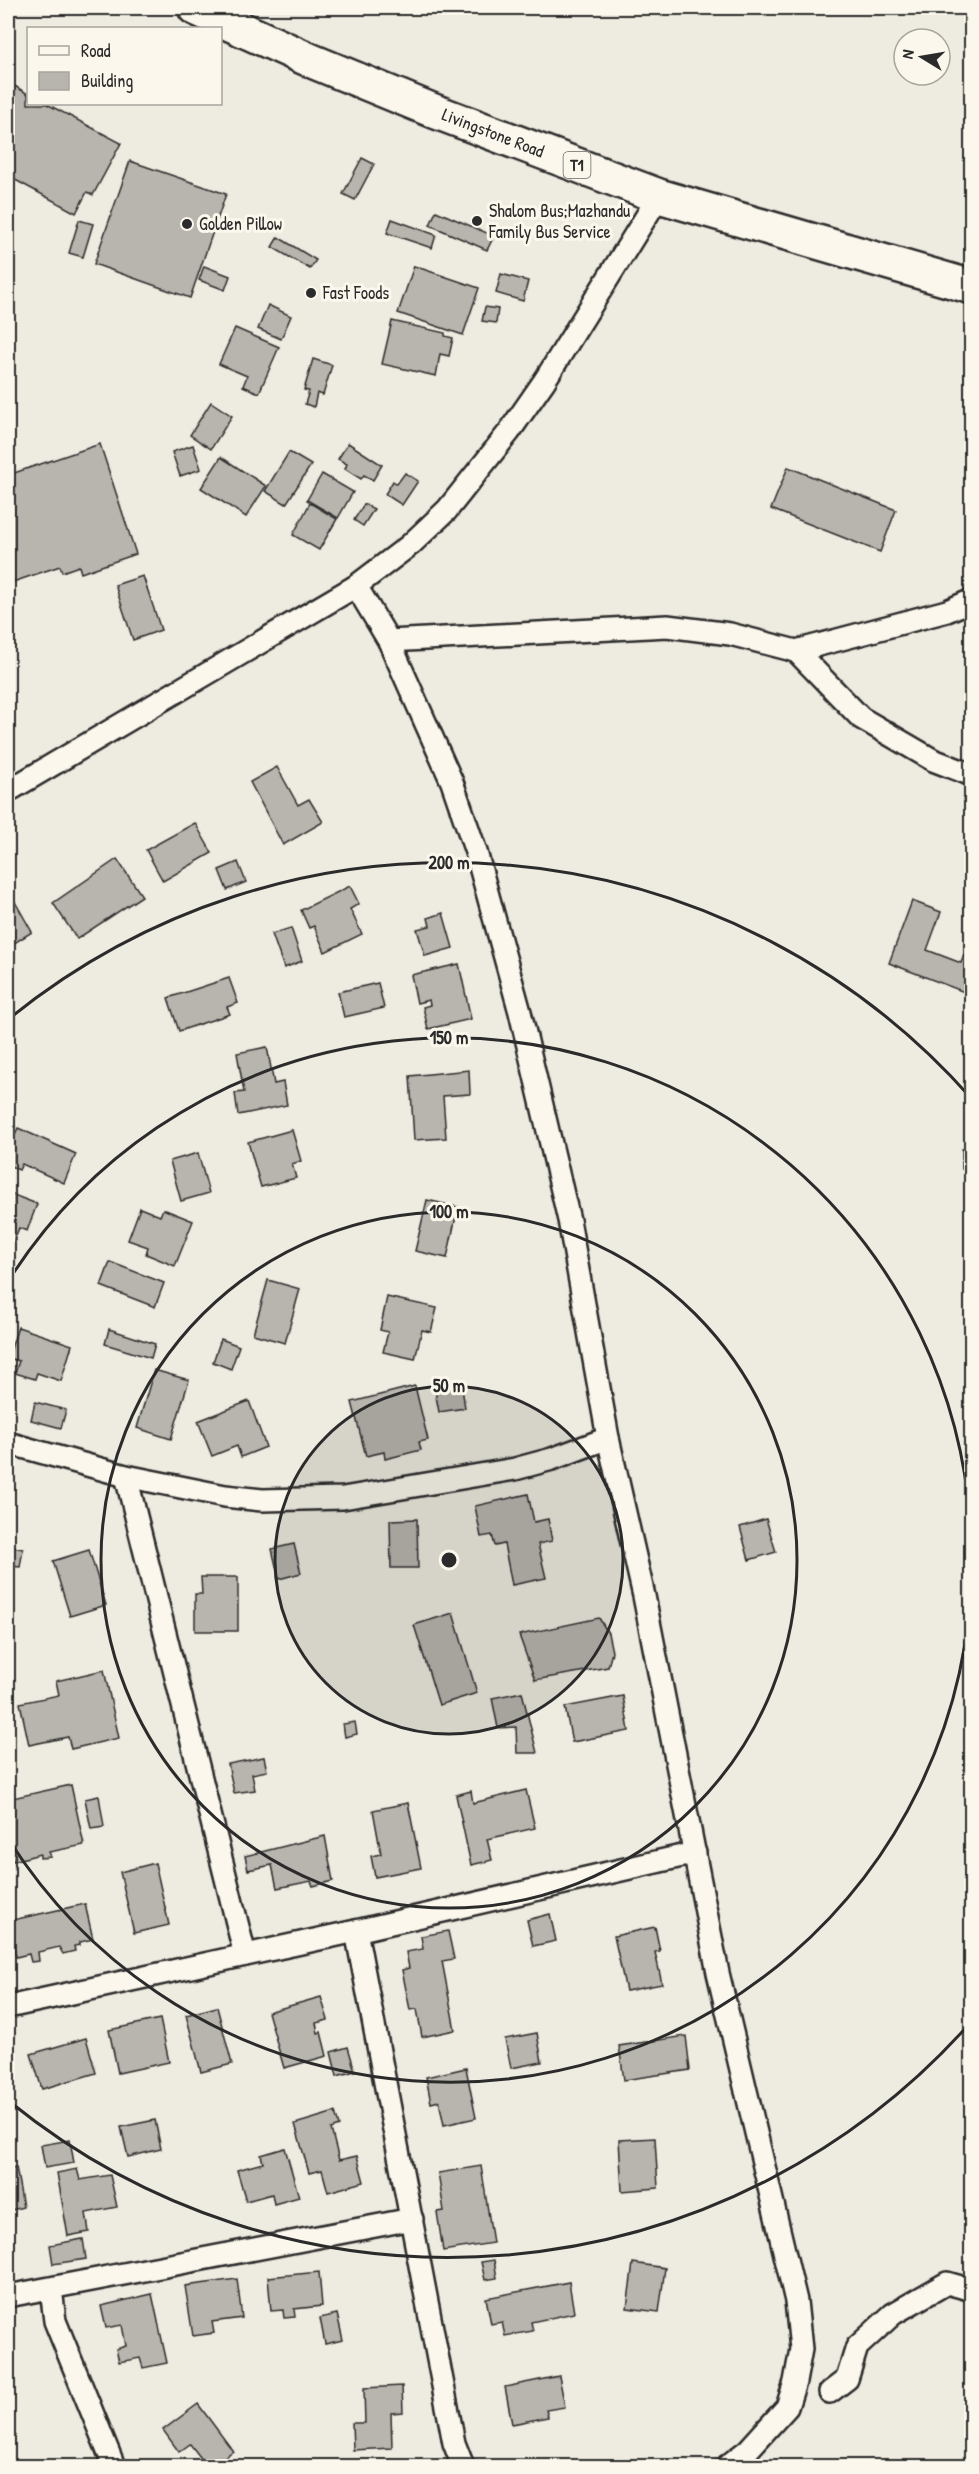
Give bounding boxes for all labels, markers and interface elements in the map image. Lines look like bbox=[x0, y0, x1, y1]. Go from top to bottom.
legend bbox=[27, 27, 222, 105]
north arrow bbox=[892, 27, 952, 87]
text: Road bbox=[81, 38, 111, 63]
text: N bbox=[896, 47, 919, 60]
text: Building bbox=[81, 68, 133, 93]
street label: Livingstone Road bbox=[439, 102, 548, 163]
road number: T1 bbox=[564, 152, 590, 178]
place label: Shalom Bus;Mazhandu Family Bus Service bbox=[488, 198, 630, 244]
place label: Golden Pillow bbox=[199, 211, 282, 236]
marker: Shalom Bus;Mazhandu Family Bus Service bbox=[470, 214, 484, 228]
marker: Golden Pillow bbox=[180, 217, 194, 231]
place label: Fast Foods bbox=[322, 280, 389, 305]
marker: Fast Foods bbox=[304, 286, 318, 300]
text: 200 m bbox=[429, 850, 469, 875]
text: 150 m bbox=[430, 1025, 468, 1050]
text: 100 m bbox=[429, 1199, 469, 1224]
text: 50 m bbox=[433, 1373, 465, 1398]
centre of rings bbox=[439, 1550, 459, 1570]

